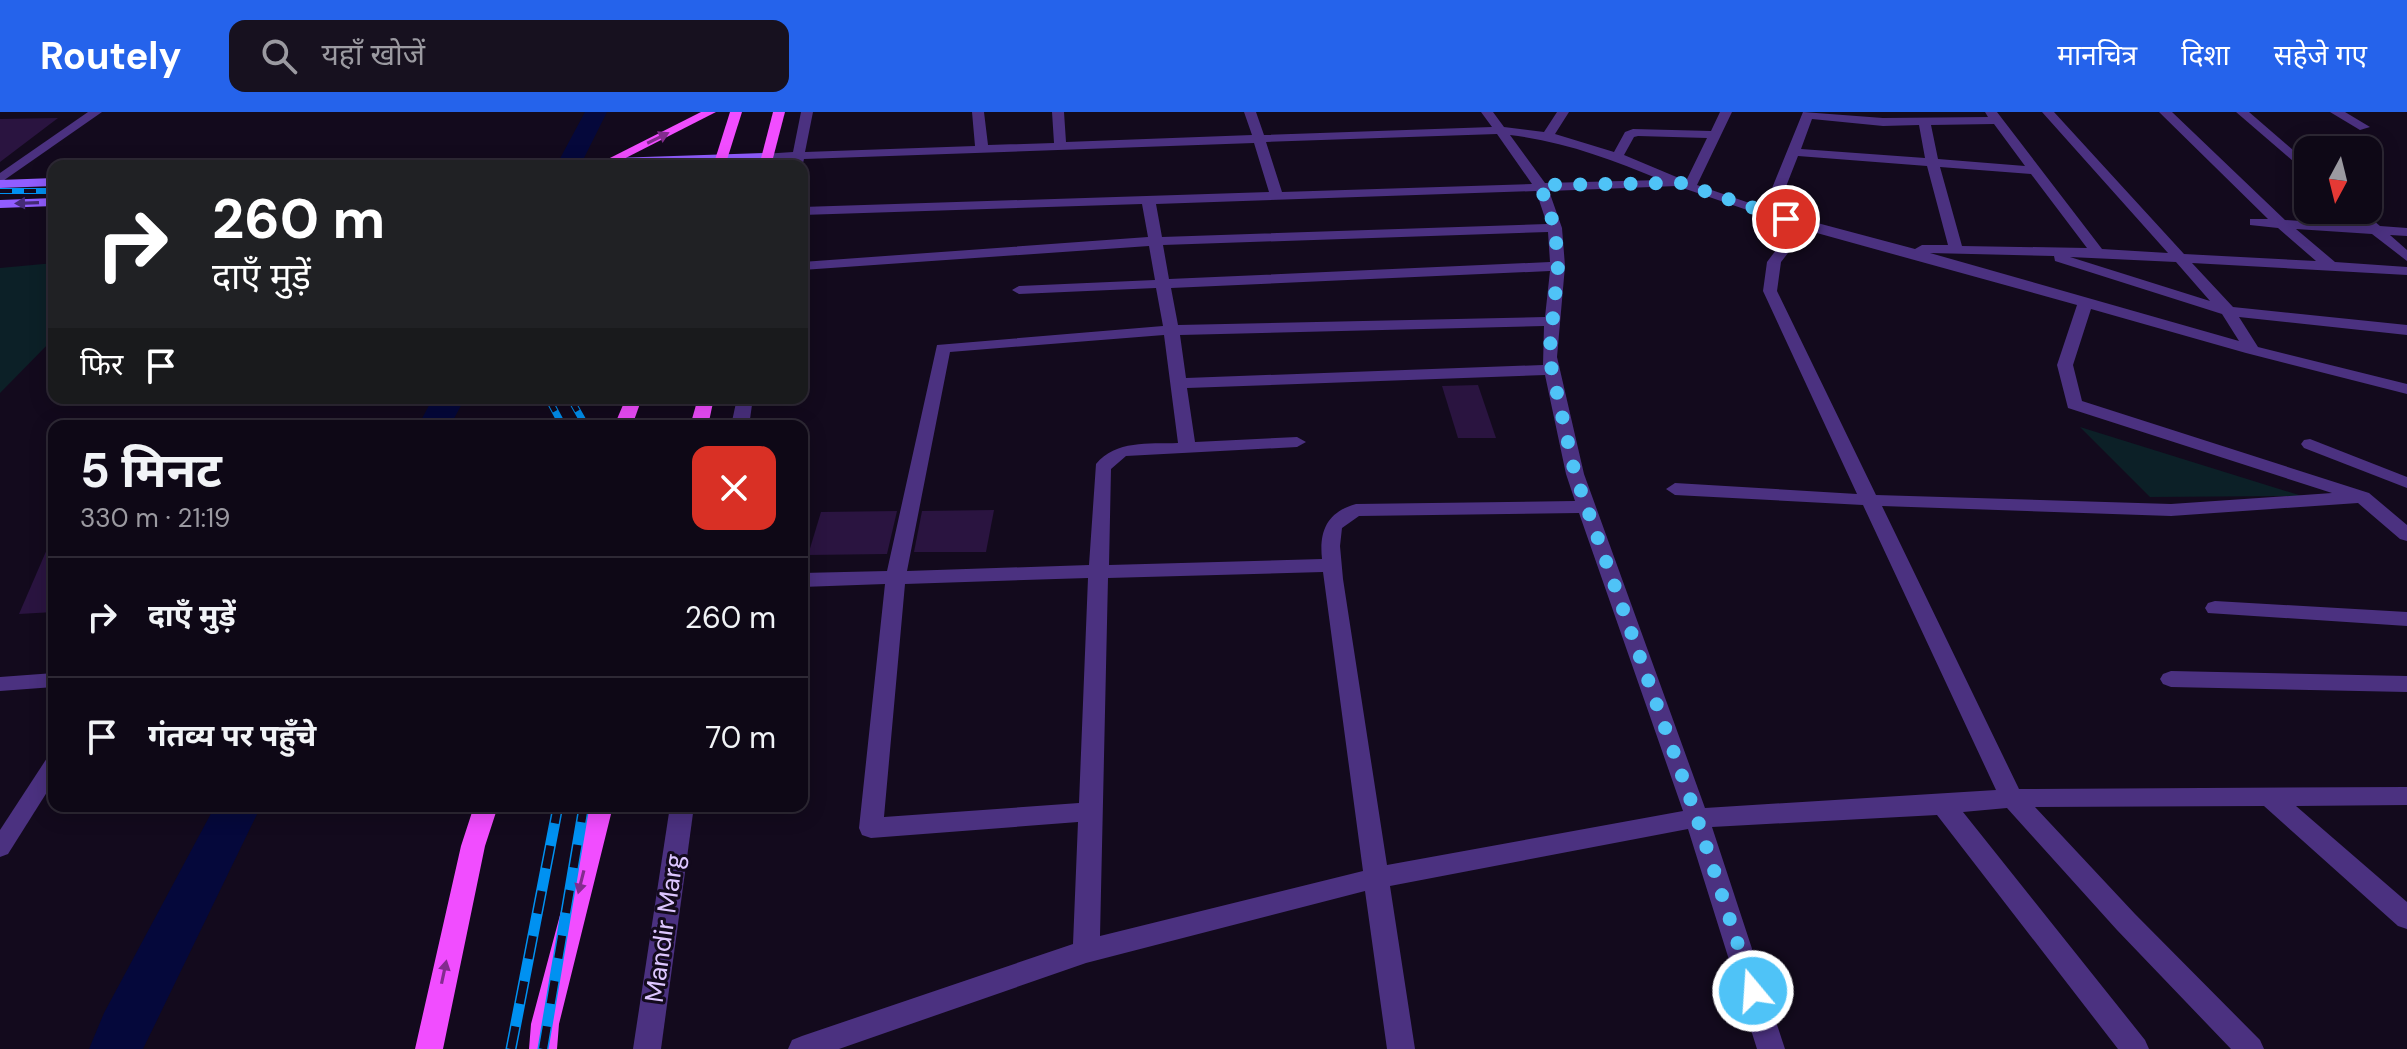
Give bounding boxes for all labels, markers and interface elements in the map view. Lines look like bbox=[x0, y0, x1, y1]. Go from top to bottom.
search box bbox=[229, 20, 789, 92]
text: Routely bbox=[40, 31, 181, 81]
icon: search bbox=[257, 34, 301, 78]
text: यहाँ खोजें bbox=[321, 35, 425, 74]
text: मानचित्र bbox=[2057, 37, 2137, 74]
text: दिशा bbox=[2181, 37, 2230, 74]
text: सहेजे गए bbox=[2274, 37, 2367, 74]
one-way arrow bbox=[646, 131, 669, 144]
north arrow bbox=[2294, 136, 2382, 224]
map controls bbox=[2294, 136, 2382, 224]
text: 260 m bbox=[212, 182, 385, 255]
pin bbox=[1752, 185, 1820, 253]
icon: right bbox=[80, 192, 184, 296]
one-way arrow bbox=[14, 196, 39, 209]
icon: arrive bbox=[1764, 197, 1808, 241]
text: दाएँ मुड़ें bbox=[212, 253, 311, 300]
icon: arrive bbox=[139, 344, 183, 388]
text: फिर bbox=[80, 345, 123, 384]
text: 5 मिनट bbox=[80, 439, 222, 502]
button: close bbox=[692, 446, 776, 530]
text: 330 m · 21:19 bbox=[80, 501, 230, 535]
icon: right bbox=[80, 595, 124, 639]
text: दाएँ मुड़ें bbox=[148, 596, 236, 635]
text: 260 m bbox=[685, 598, 776, 637]
icon: arrive bbox=[80, 715, 124, 759]
text: गंतव्य पर पहुँचे bbox=[148, 716, 316, 755]
text: 70 m bbox=[705, 718, 776, 757]
street label: Mandir Marg bbox=[637, 851, 691, 1005]
one-way arrow bbox=[575, 869, 587, 894]
position arrow bbox=[1711, 949, 1795, 1033]
one-way arrow bbox=[438, 960, 451, 985]

